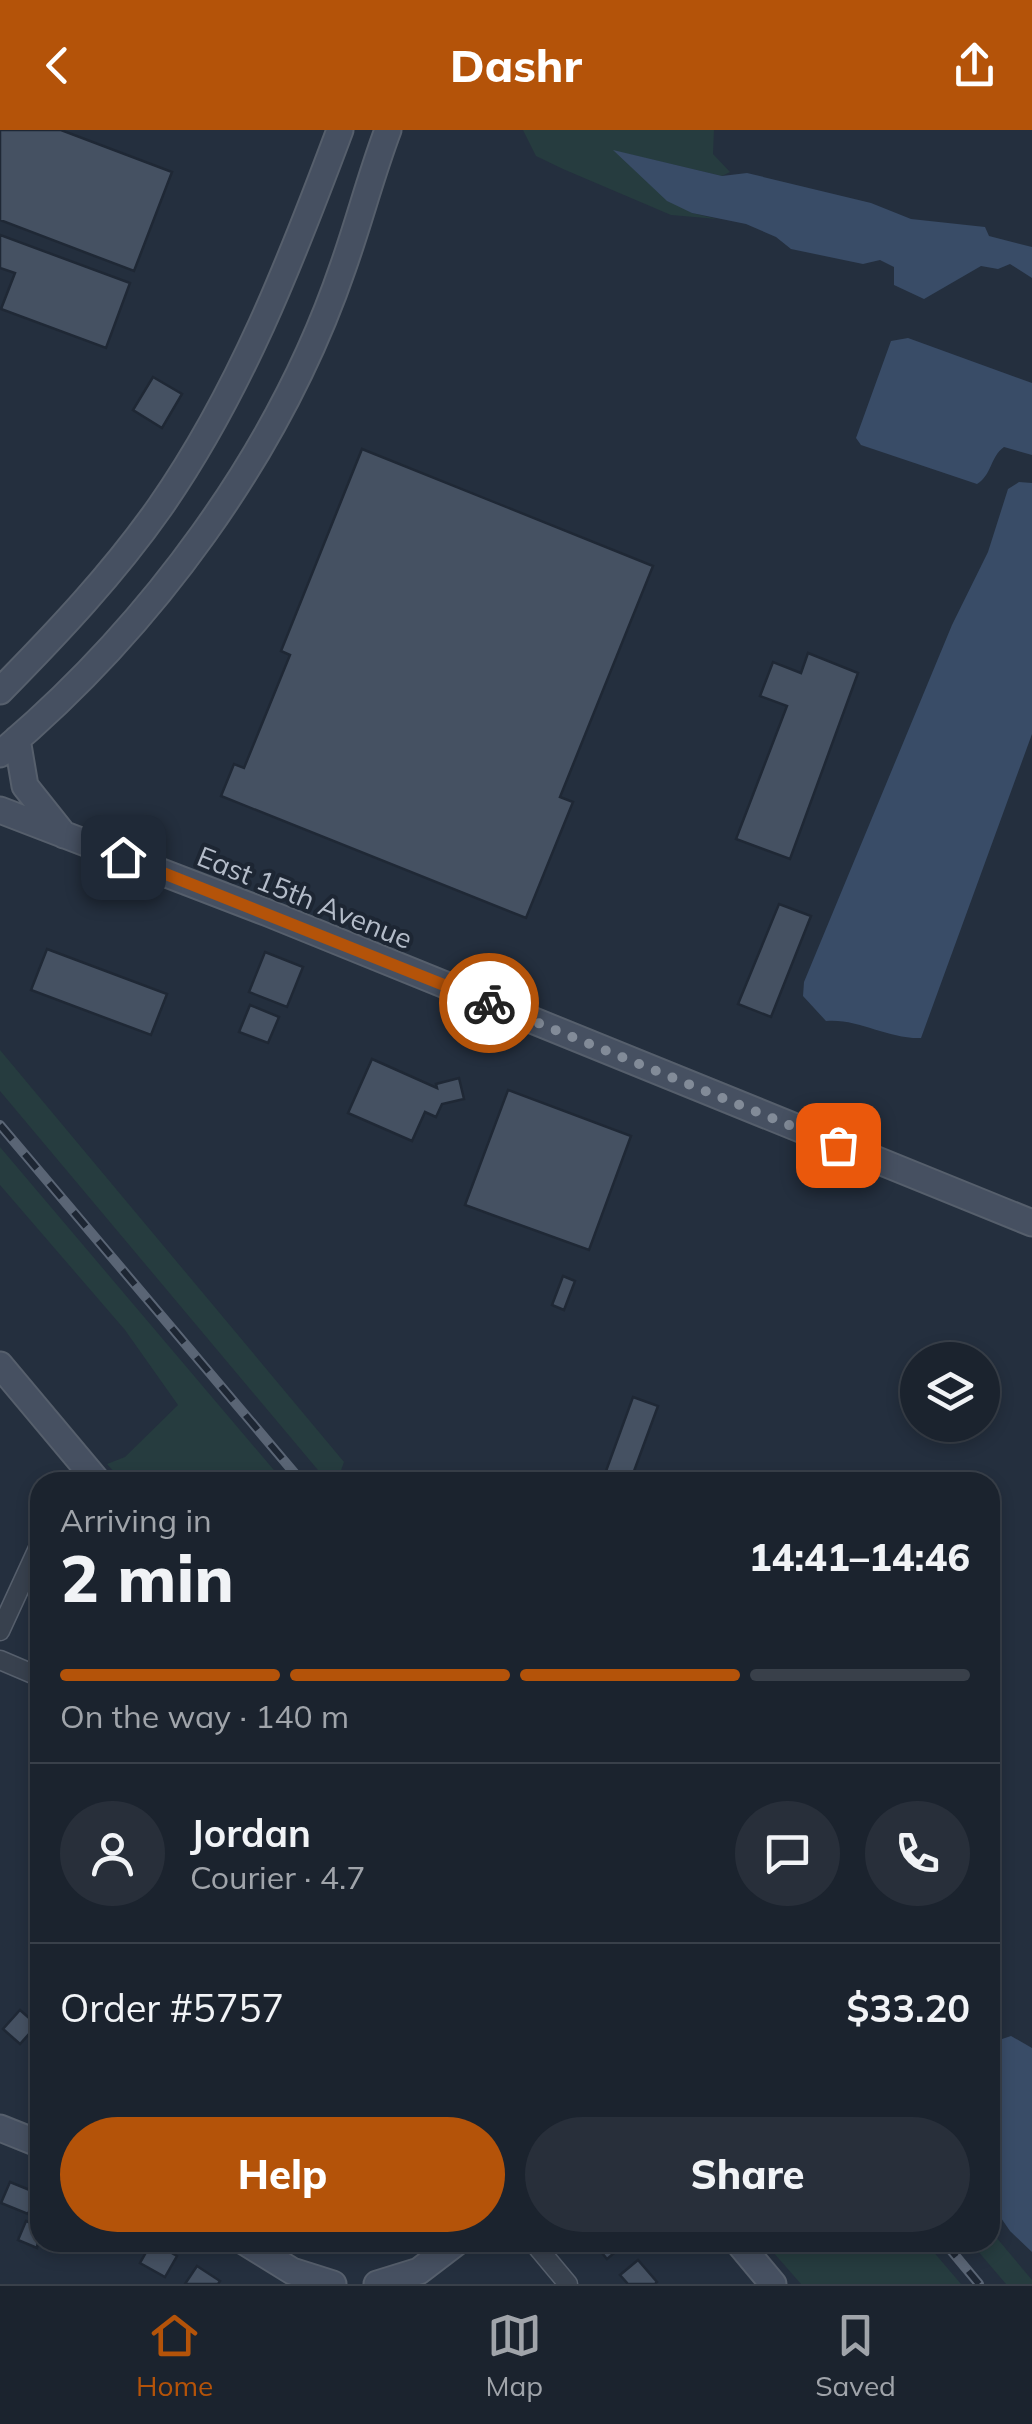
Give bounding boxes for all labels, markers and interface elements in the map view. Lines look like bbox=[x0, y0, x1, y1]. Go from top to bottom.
text: Dashr bbox=[450, 37, 582, 93]
icon: back bbox=[30, 38, 85, 93]
icon: share bbox=[947, 38, 1002, 93]
pin bbox=[81, 815, 166, 900]
icon: home bbox=[96, 830, 151, 885]
street label: East 15th Avenue bbox=[192, 838, 418, 956]
courier bbox=[439, 953, 539, 1053]
icon: bike bbox=[462, 976, 517, 1031]
pin bbox=[796, 1103, 881, 1188]
icon: bag bbox=[811, 1118, 866, 1173]
map controls bbox=[900, 1342, 1000, 1442]
button: layers bbox=[900, 1342, 1000, 1442]
text: Arriving in bbox=[60, 1500, 212, 1540]
text: 14:41–14:46 bbox=[749, 1533, 970, 1581]
text: 2 min bbox=[60, 1537, 234, 1618]
text: On the way · 140 m bbox=[60, 1696, 349, 1736]
button: person bbox=[60, 1801, 165, 1906]
button: chat bbox=[735, 1801, 840, 1906]
button: phone bbox=[865, 1801, 970, 1906]
text: Jordan bbox=[190, 1809, 311, 1857]
text: Courier · 4.7 bbox=[190, 1857, 366, 1897]
text: Order #5757 bbox=[60, 1984, 284, 2032]
text: $33.20 bbox=[847, 1984, 970, 2032]
button: Help bbox=[60, 2117, 505, 2232]
button: Share bbox=[525, 2117, 970, 2232]
tab: Home bbox=[136, 2308, 213, 2403]
tab: Map bbox=[485, 2308, 543, 2403]
tab: Saved bbox=[815, 2308, 896, 2403]

